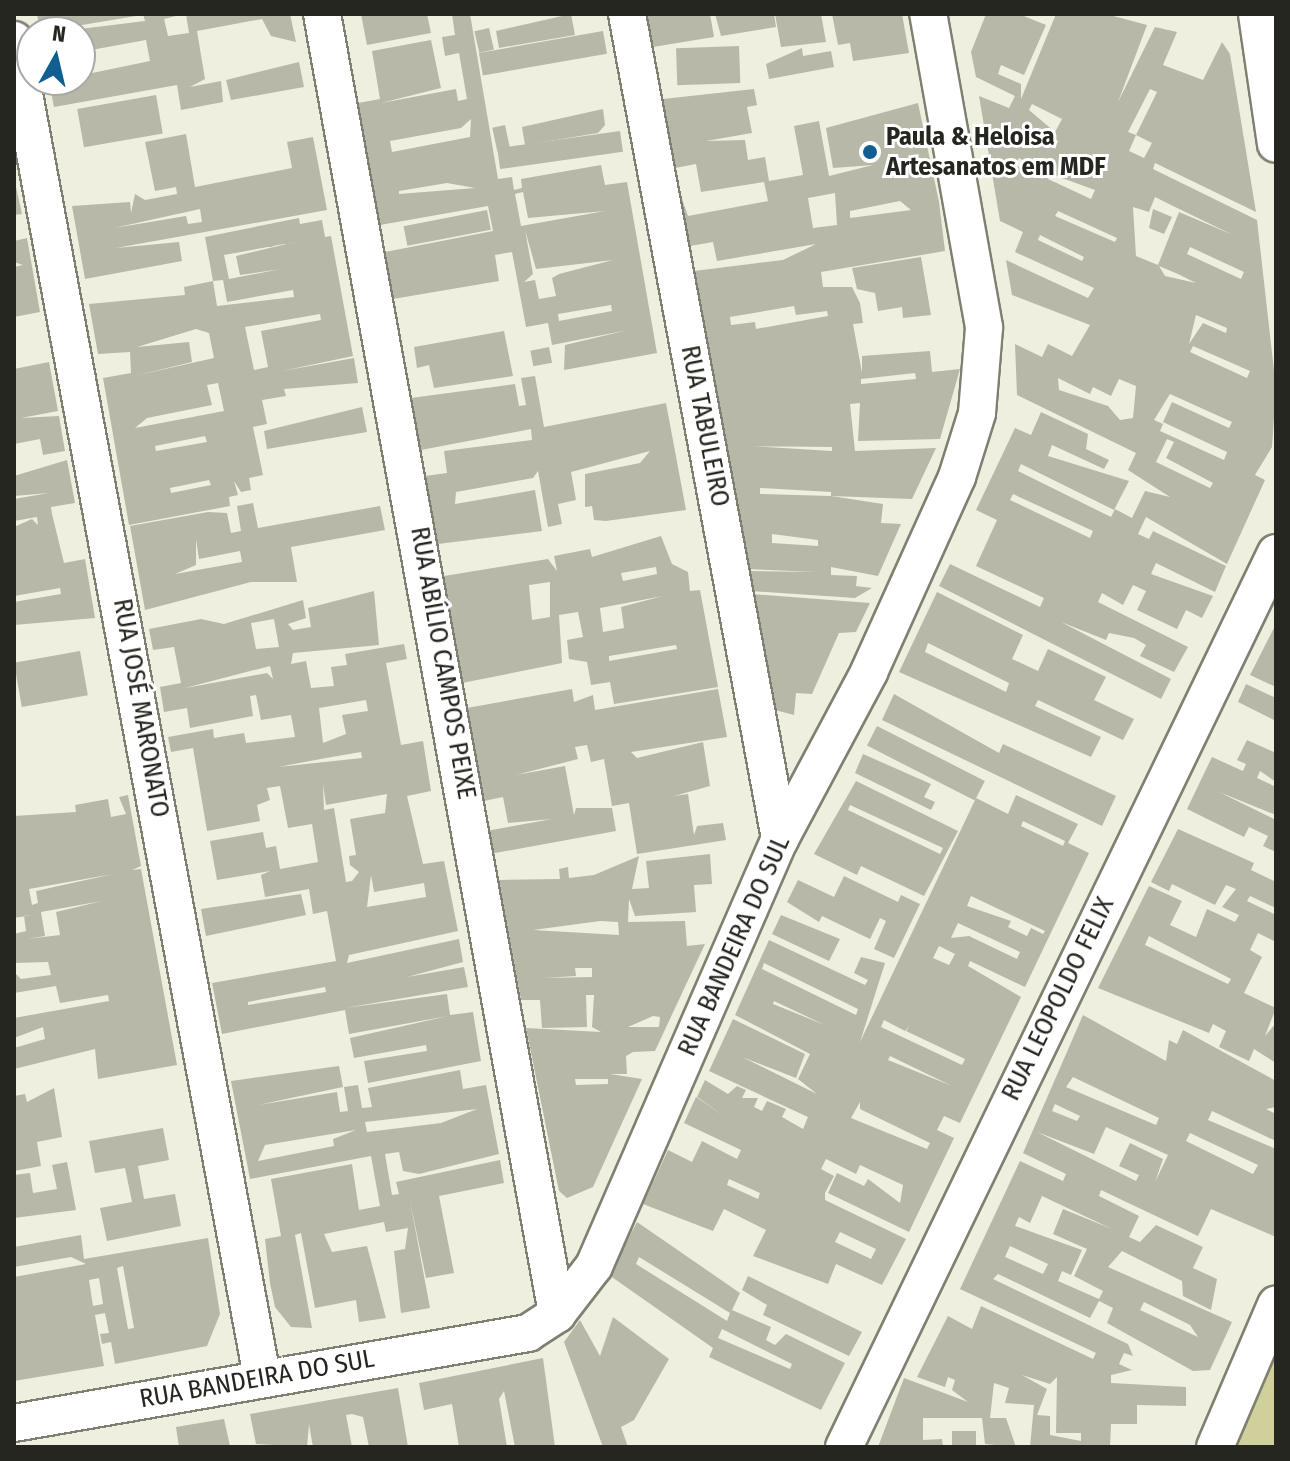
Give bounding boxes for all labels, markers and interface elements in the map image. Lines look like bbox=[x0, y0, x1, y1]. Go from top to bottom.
north arrow bbox=[16, 16, 96, 96]
text: N bbox=[51, 19, 68, 48]
place label: Paula & Heloisa Artesanatos em MDF bbox=[886, 121, 1106, 182]
marker: Paula & Heloisa Artesanatos em MDF bbox=[861, 143, 879, 161]
street label: RUA TABULEIRO bbox=[674, 343, 736, 509]
street label: RUA ABÍLIO CAMPOS PEIXE bbox=[404, 524, 482, 802]
street label: RUA JOSÉ MARONATO bbox=[106, 596, 176, 820]
street label: RUA BANDEIRA DO SUL bbox=[671, 831, 797, 1061]
street label: RUA LEOPOLDO FELIX bbox=[995, 892, 1121, 1106]
street label: RUA BANDEIRA DO SUL bbox=[137, 1343, 377, 1415]

